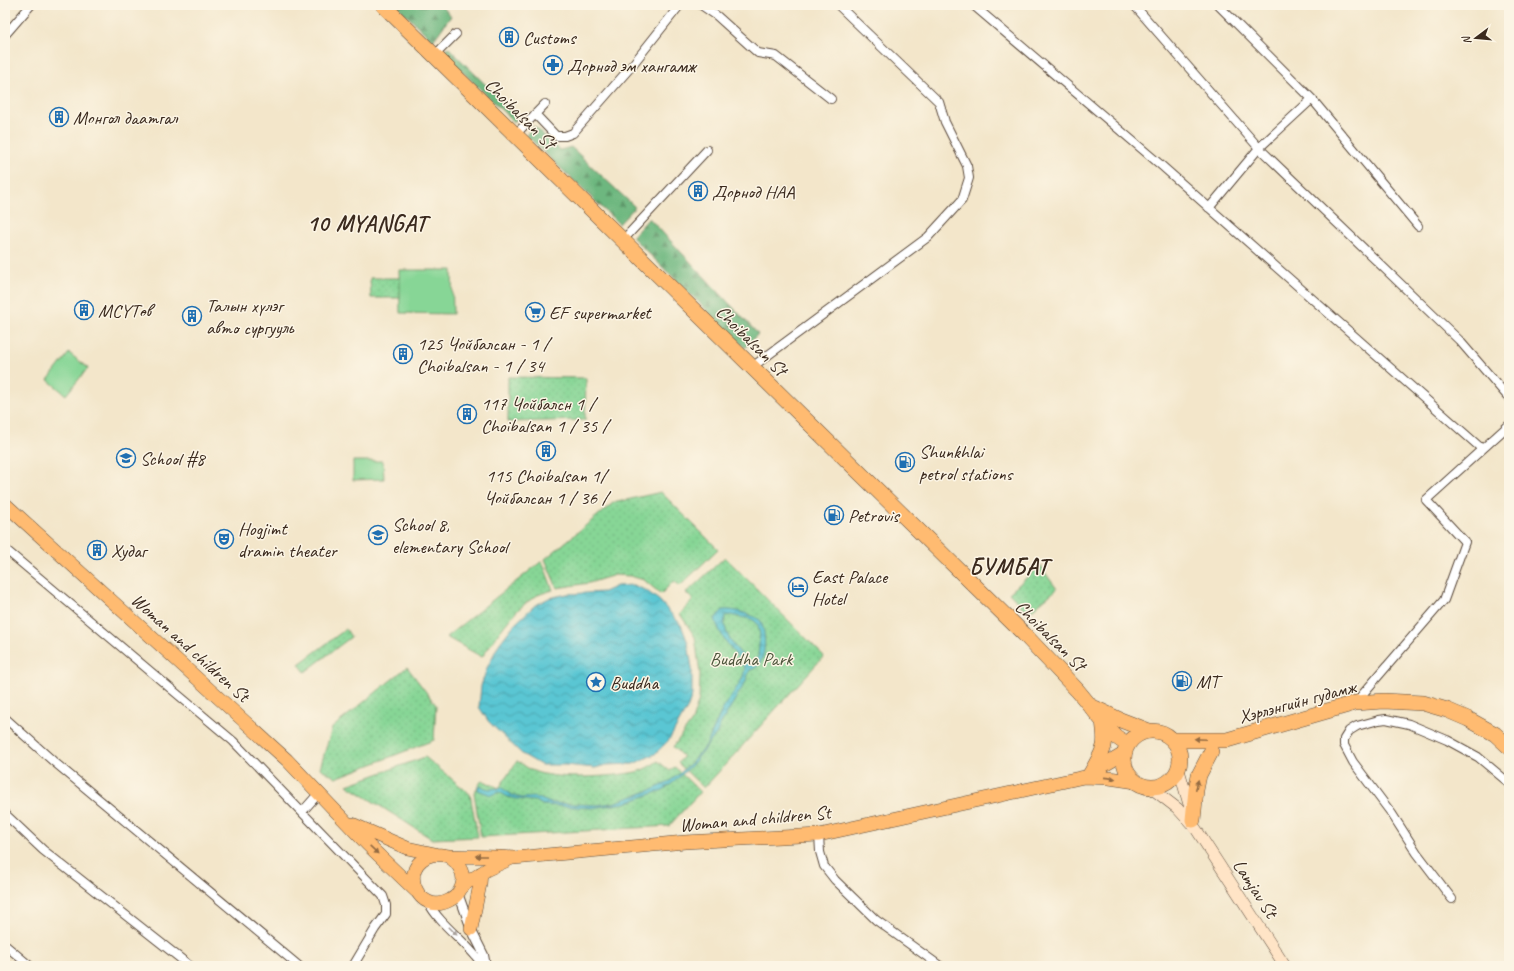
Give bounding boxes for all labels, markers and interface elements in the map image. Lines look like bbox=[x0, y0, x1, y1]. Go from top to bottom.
north arrow bbox=[1456, 18, 1496, 58]
building icon: Customs bbox=[498, 26, 520, 48]
place label: Customs bbox=[523, 26, 578, 50]
text: N bbox=[1458, 33, 1474, 46]
pharmacy icon: Дорнод эм хангамж bbox=[542, 54, 564, 76]
place label: Дорнод эм хангамж bbox=[567, 54, 698, 78]
street label: Choibalsan St bbox=[480, 73, 563, 156]
building icon: Монгол даатгал bbox=[48, 106, 70, 128]
place label: Монгол даатгал bbox=[73, 106, 179, 130]
building icon: Дорнод НАА bbox=[687, 180, 709, 202]
place label: Дорнод НАА bbox=[712, 180, 795, 204]
district label: 10 MYANGAT bbox=[307, 209, 432, 238]
place label: Талын хүлэг авто сургууль bbox=[206, 294, 296, 340]
building icon: МСҮТөв bbox=[73, 299, 95, 321]
place label: МСҮТөв bbox=[98, 299, 156, 323]
street label: Choibalsan St bbox=[711, 300, 794, 383]
supermarket icon: EF supermarket bbox=[524, 301, 546, 323]
place label: EF supermarket bbox=[549, 301, 652, 325]
building icon: Талын хүлэг авто сургууль bbox=[181, 305, 203, 327]
place label: 125 Чойбалсан - 1 / Choibalsan - 1 / 34 bbox=[417, 332, 553, 378]
building icon: 125 Чойбалсан - 1 / Choibalsan - 1 / 34 bbox=[392, 343, 414, 365]
place label: 117 Чойбалсн 1 / Choibalsan 1 / 35 / bbox=[481, 392, 612, 438]
building icon: 117 Чойбалсн 1 / Choibalsan 1 / 35 / bbox=[456, 403, 478, 425]
building icon: 115 Choibalsan 1/ Чойбалсан 1 / 36 / bbox=[535, 440, 557, 462]
place label: Shunkhlai petrol stations bbox=[919, 440, 1014, 486]
school or university icon: School #8 bbox=[115, 447, 137, 469]
place label: School #8 bbox=[140, 447, 207, 471]
fuel station icon: Shunkhlai petrol stations bbox=[894, 451, 916, 473]
place label: 115 Choibalsan 1/ Чойбалсан 1 / 36 / bbox=[484, 464, 612, 510]
fuel station icon: Petrovis bbox=[823, 504, 845, 526]
place label: Petrovis bbox=[848, 504, 901, 528]
place label: School 8, elementary School bbox=[392, 513, 511, 559]
place label: Hogjimt dramin theater bbox=[238, 517, 338, 563]
school or university icon: School 8, elementary School bbox=[367, 524, 389, 546]
theatre icon: Hogjimt dramin theater bbox=[213, 528, 235, 550]
building icon: Худаг bbox=[86, 539, 108, 561]
place label: Худаг bbox=[111, 539, 149, 563]
district label: БУМБАТ bbox=[969, 552, 1054, 581]
place label: East Palace Hotel bbox=[812, 565, 889, 611]
hotel icon: East Palace Hotel bbox=[787, 576, 809, 598]
street label: Woman and children St bbox=[126, 588, 256, 708]
street label: Choibalsan St bbox=[1010, 595, 1093, 678]
park label: Buddha Park bbox=[710, 647, 793, 671]
fuel station icon: MT bbox=[1171, 670, 1193, 692]
place label: MT bbox=[1196, 670, 1224, 694]
place icon: Buddha bbox=[585, 671, 607, 693]
place label: Buddha bbox=[610, 671, 659, 695]
street label: Хэрлэнгийн гудамж bbox=[1236, 674, 1361, 729]
one-way arrow bbox=[1194, 736, 1206, 743]
one-way arrow bbox=[1104, 775, 1116, 781]
one-way arrow bbox=[1195, 778, 1201, 791]
street label: Woman and children St bbox=[679, 800, 833, 838]
one-way arrow bbox=[369, 846, 379, 855]
one-way arrow bbox=[474, 853, 487, 859]
street label: Lamjav St bbox=[1227, 855, 1284, 924]
one-way arrow bbox=[448, 926, 458, 936]

